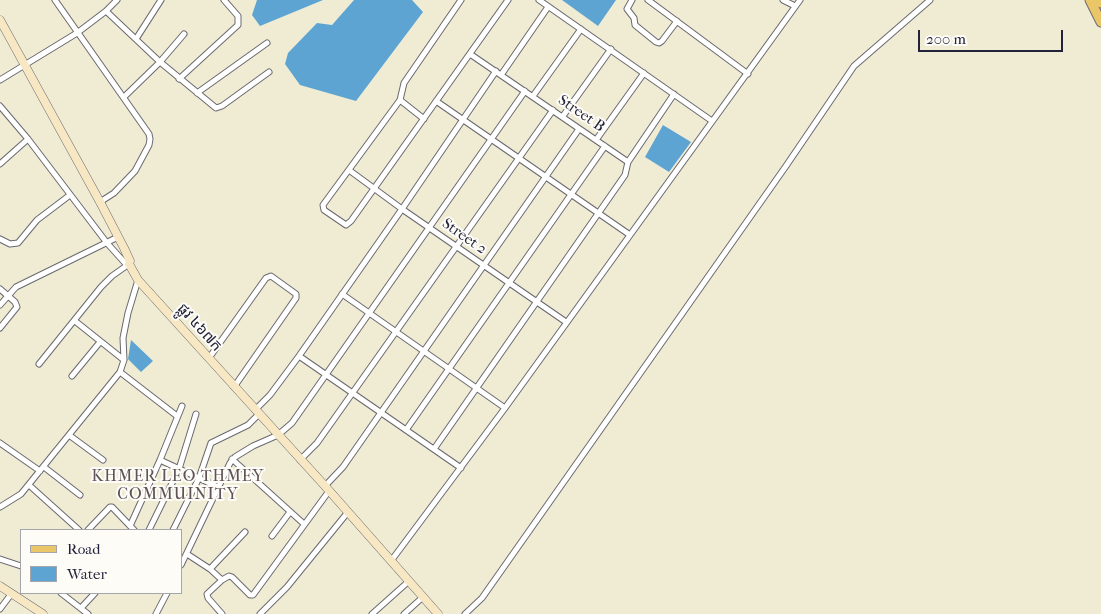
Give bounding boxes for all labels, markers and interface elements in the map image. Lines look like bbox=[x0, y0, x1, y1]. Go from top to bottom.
scale bar bbox=[921, 20, 1066, 52]
text: 200 m bbox=[926, 30, 966, 48]
street label: Street B bbox=[554, 92, 608, 136]
street label: Street 2 bbox=[438, 215, 490, 259]
street label: ផ្លូវ ៤៦៧ក bbox=[173, 300, 225, 356]
district label: KHMER LEO THMEY COMMUINITY bbox=[90, 467, 266, 505]
legend bbox=[20, 529, 182, 594]
text: Road bbox=[67, 540, 100, 558]
text: Water bbox=[67, 565, 107, 583]

